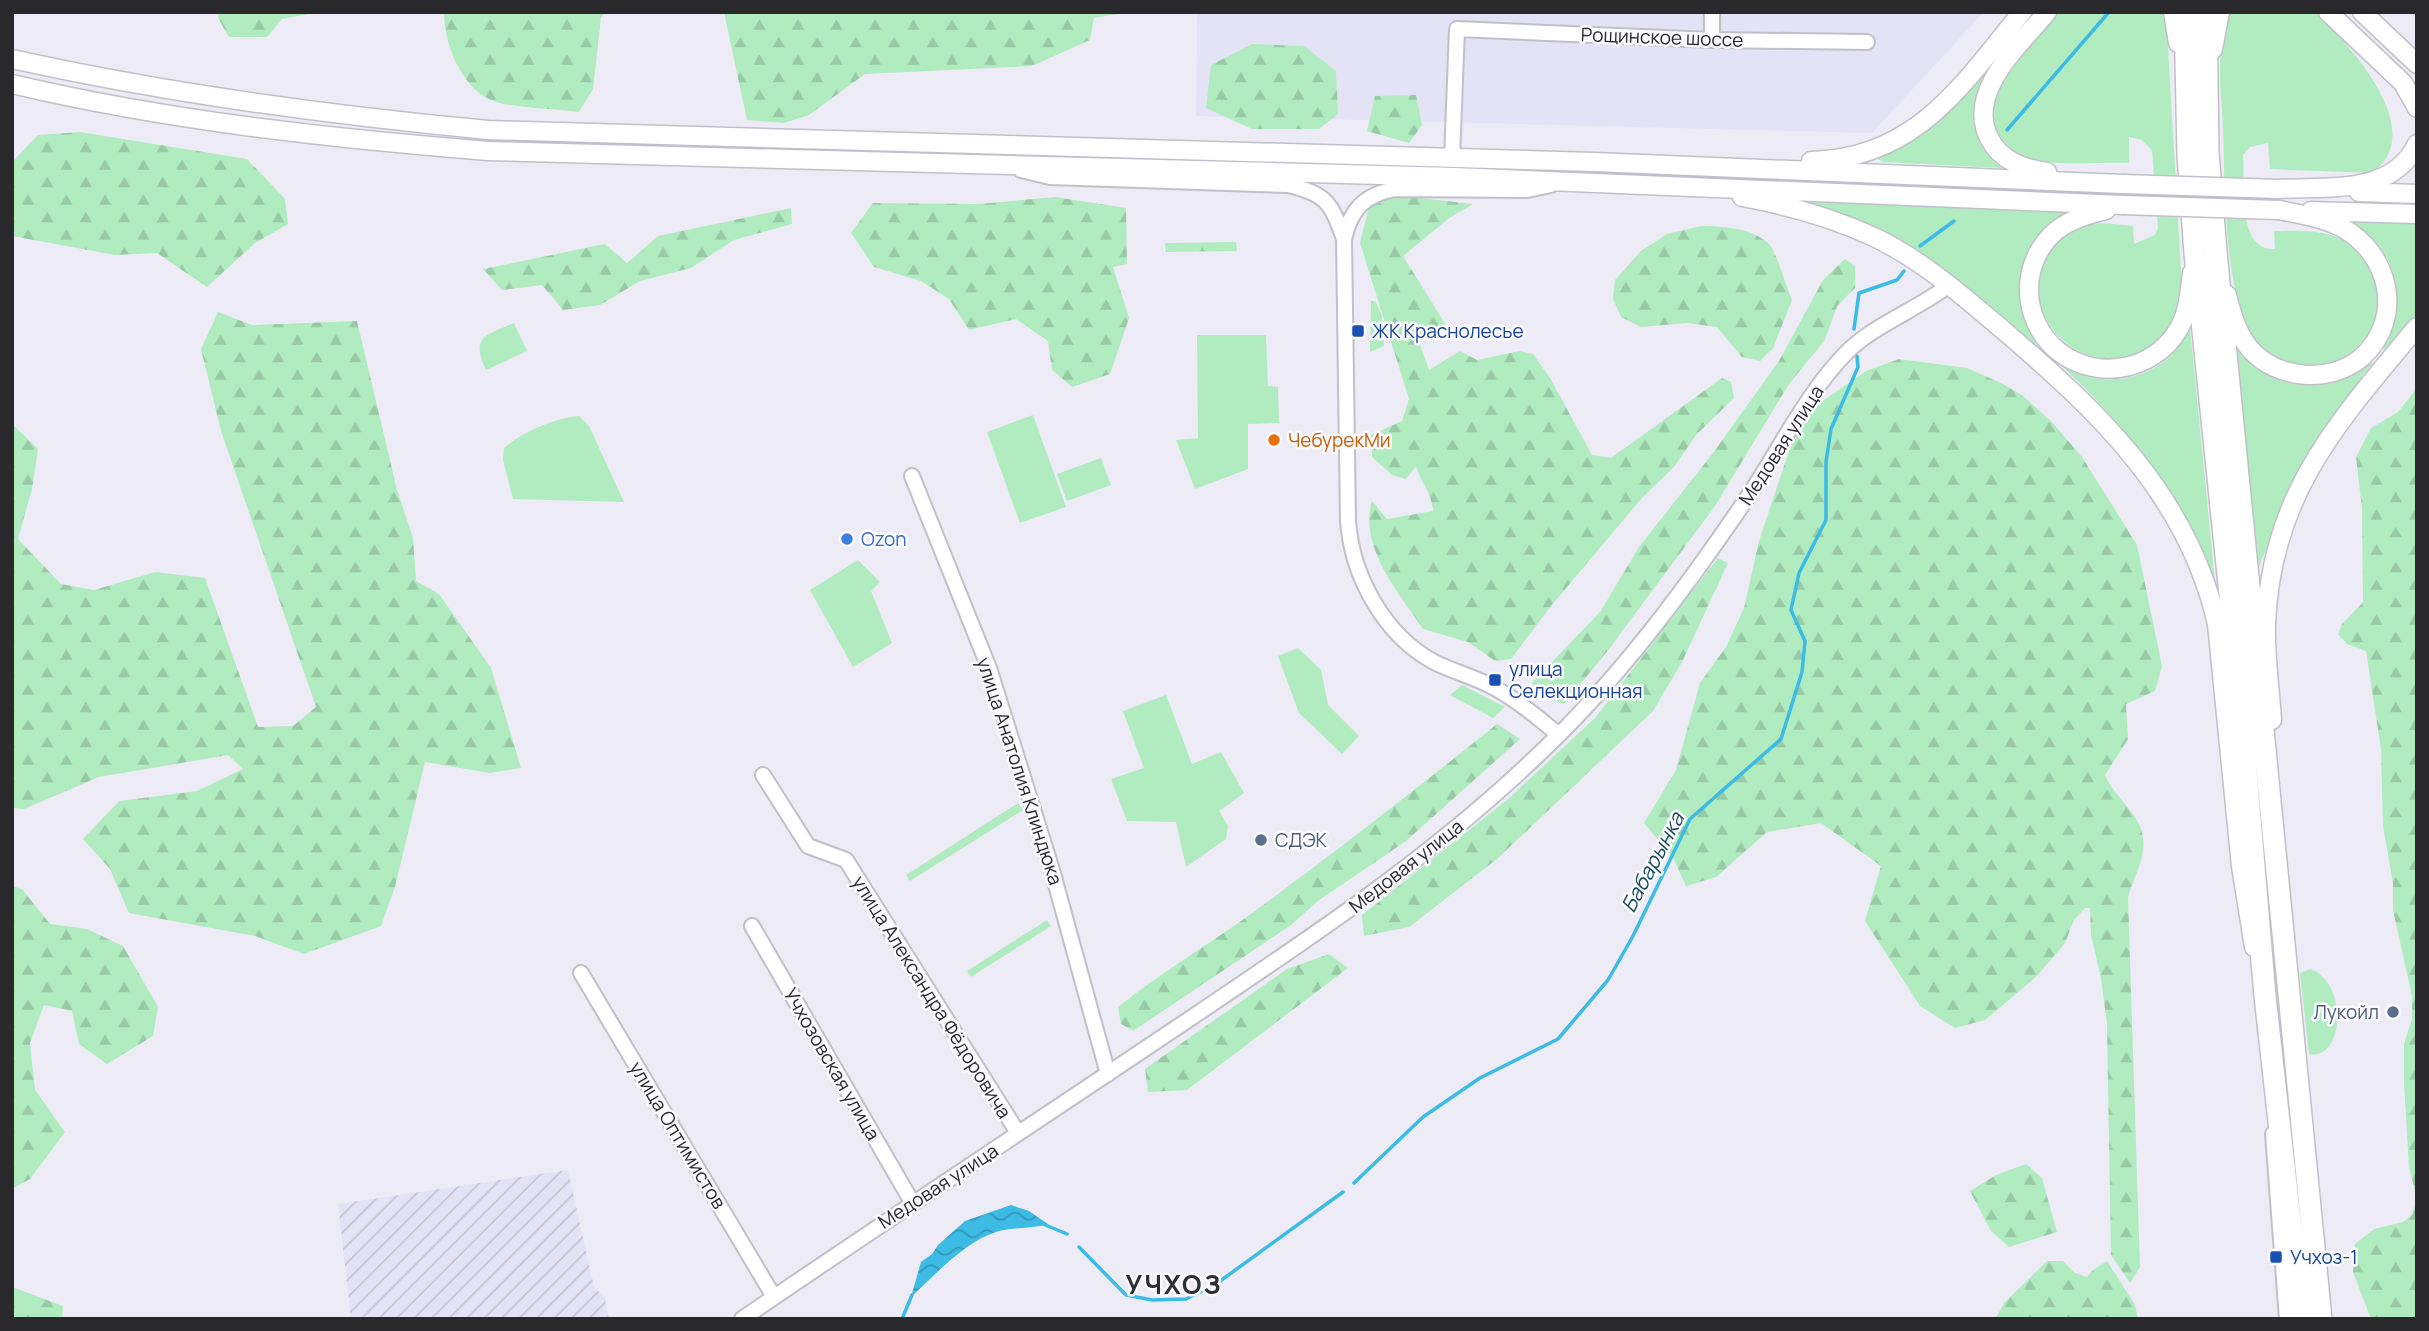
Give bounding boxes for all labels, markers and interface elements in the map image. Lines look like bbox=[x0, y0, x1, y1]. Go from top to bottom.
street label: Рощинское шоссе bbox=[1580, 21, 1744, 53]
place label: ЖК Краснолесье bbox=[1372, 318, 1524, 344]
marker: ЖК Краснолесье bbox=[1350, 323, 1366, 339]
street label: Медовая улица bbox=[1732, 380, 1830, 510]
place label: ЧебурекМи bbox=[1288, 427, 1391, 453]
marker: ЧебурекМи bbox=[1266, 432, 1282, 448]
place label: Ozon bbox=[861, 526, 907, 552]
marker: Ozon bbox=[839, 531, 855, 547]
street label: улица Анатолия Клиндюка bbox=[971, 654, 1069, 888]
place label: улица Селекционная bbox=[1509, 656, 1642, 704]
marker: улица Селекционная bbox=[1487, 672, 1503, 688]
water label: Бабарынка bbox=[1614, 806, 1691, 917]
street label: Медовая улица bbox=[1343, 813, 1469, 919]
place label: СДЭК bbox=[1275, 827, 1328, 853]
marker: СДЭК bbox=[1253, 832, 1269, 848]
street label: улица Александра Фёдоровича bbox=[846, 871, 1018, 1123]
street label: Учхозовская улица bbox=[778, 983, 886, 1145]
place label: Лукойл bbox=[2313, 999, 2379, 1025]
marker: Лукойл bbox=[2385, 1004, 2401, 1020]
street label: улица Оптимистов bbox=[624, 1057, 732, 1213]
street label: Медовая улица bbox=[873, 1137, 1003, 1235]
place label: Учхоз-1 bbox=[2290, 1244, 2358, 1270]
marker: Учхоз-1 bbox=[2268, 1249, 2284, 1265]
district label: УЧХОЗ bbox=[1126, 1266, 1222, 1302]

